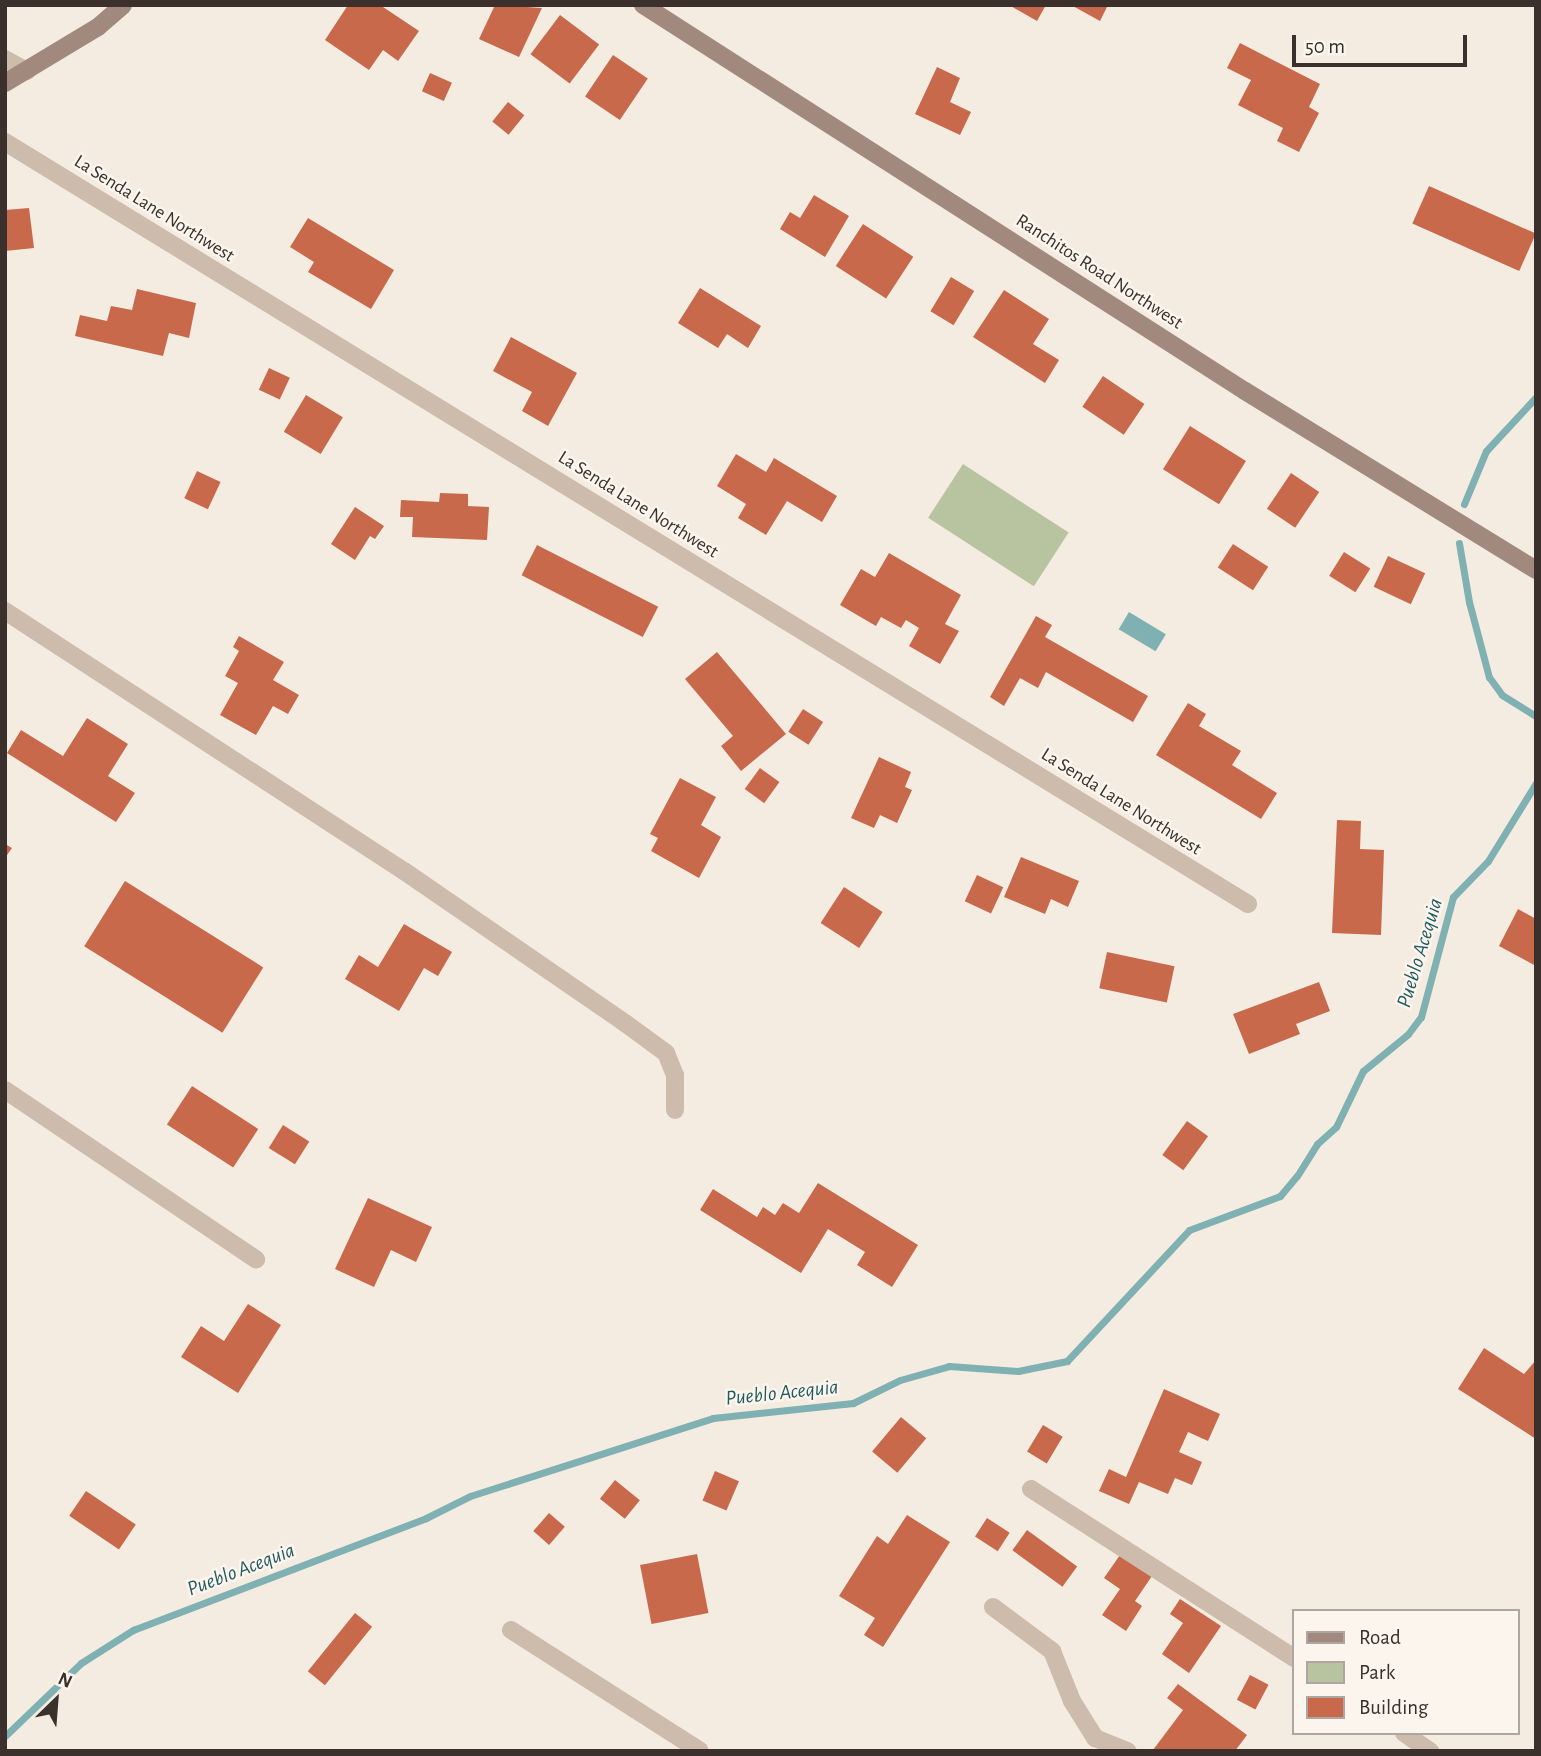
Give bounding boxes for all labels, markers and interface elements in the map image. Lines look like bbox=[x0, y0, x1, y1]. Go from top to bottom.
scale bar bbox=[1296, 21, 1471, 65]
text: 50 m bbox=[1305, 36, 1345, 57]
street label: La Senda Lane Northwest bbox=[70, 150, 238, 268]
street label: Ranchitos Road Northwest bbox=[1011, 209, 1187, 335]
street label: La Senda Lane Northwest bbox=[554, 446, 722, 564]
street label: La Senda Lane Northwest bbox=[1037, 743, 1205, 861]
water label: Pueblo Acequia bbox=[1391, 895, 1449, 1011]
water label: Pueblo Acequia bbox=[724, 1375, 840, 1411]
water label: Pueblo Acequia bbox=[184, 1538, 298, 1602]
legend bbox=[1292, 1609, 1520, 1735]
text: Road bbox=[1359, 1627, 1401, 1648]
text: Park bbox=[1359, 1662, 1395, 1683]
north arrow bbox=[21, 1665, 91, 1735]
text: N bbox=[55, 1669, 75, 1692]
text: Building bbox=[1359, 1697, 1428, 1718]

